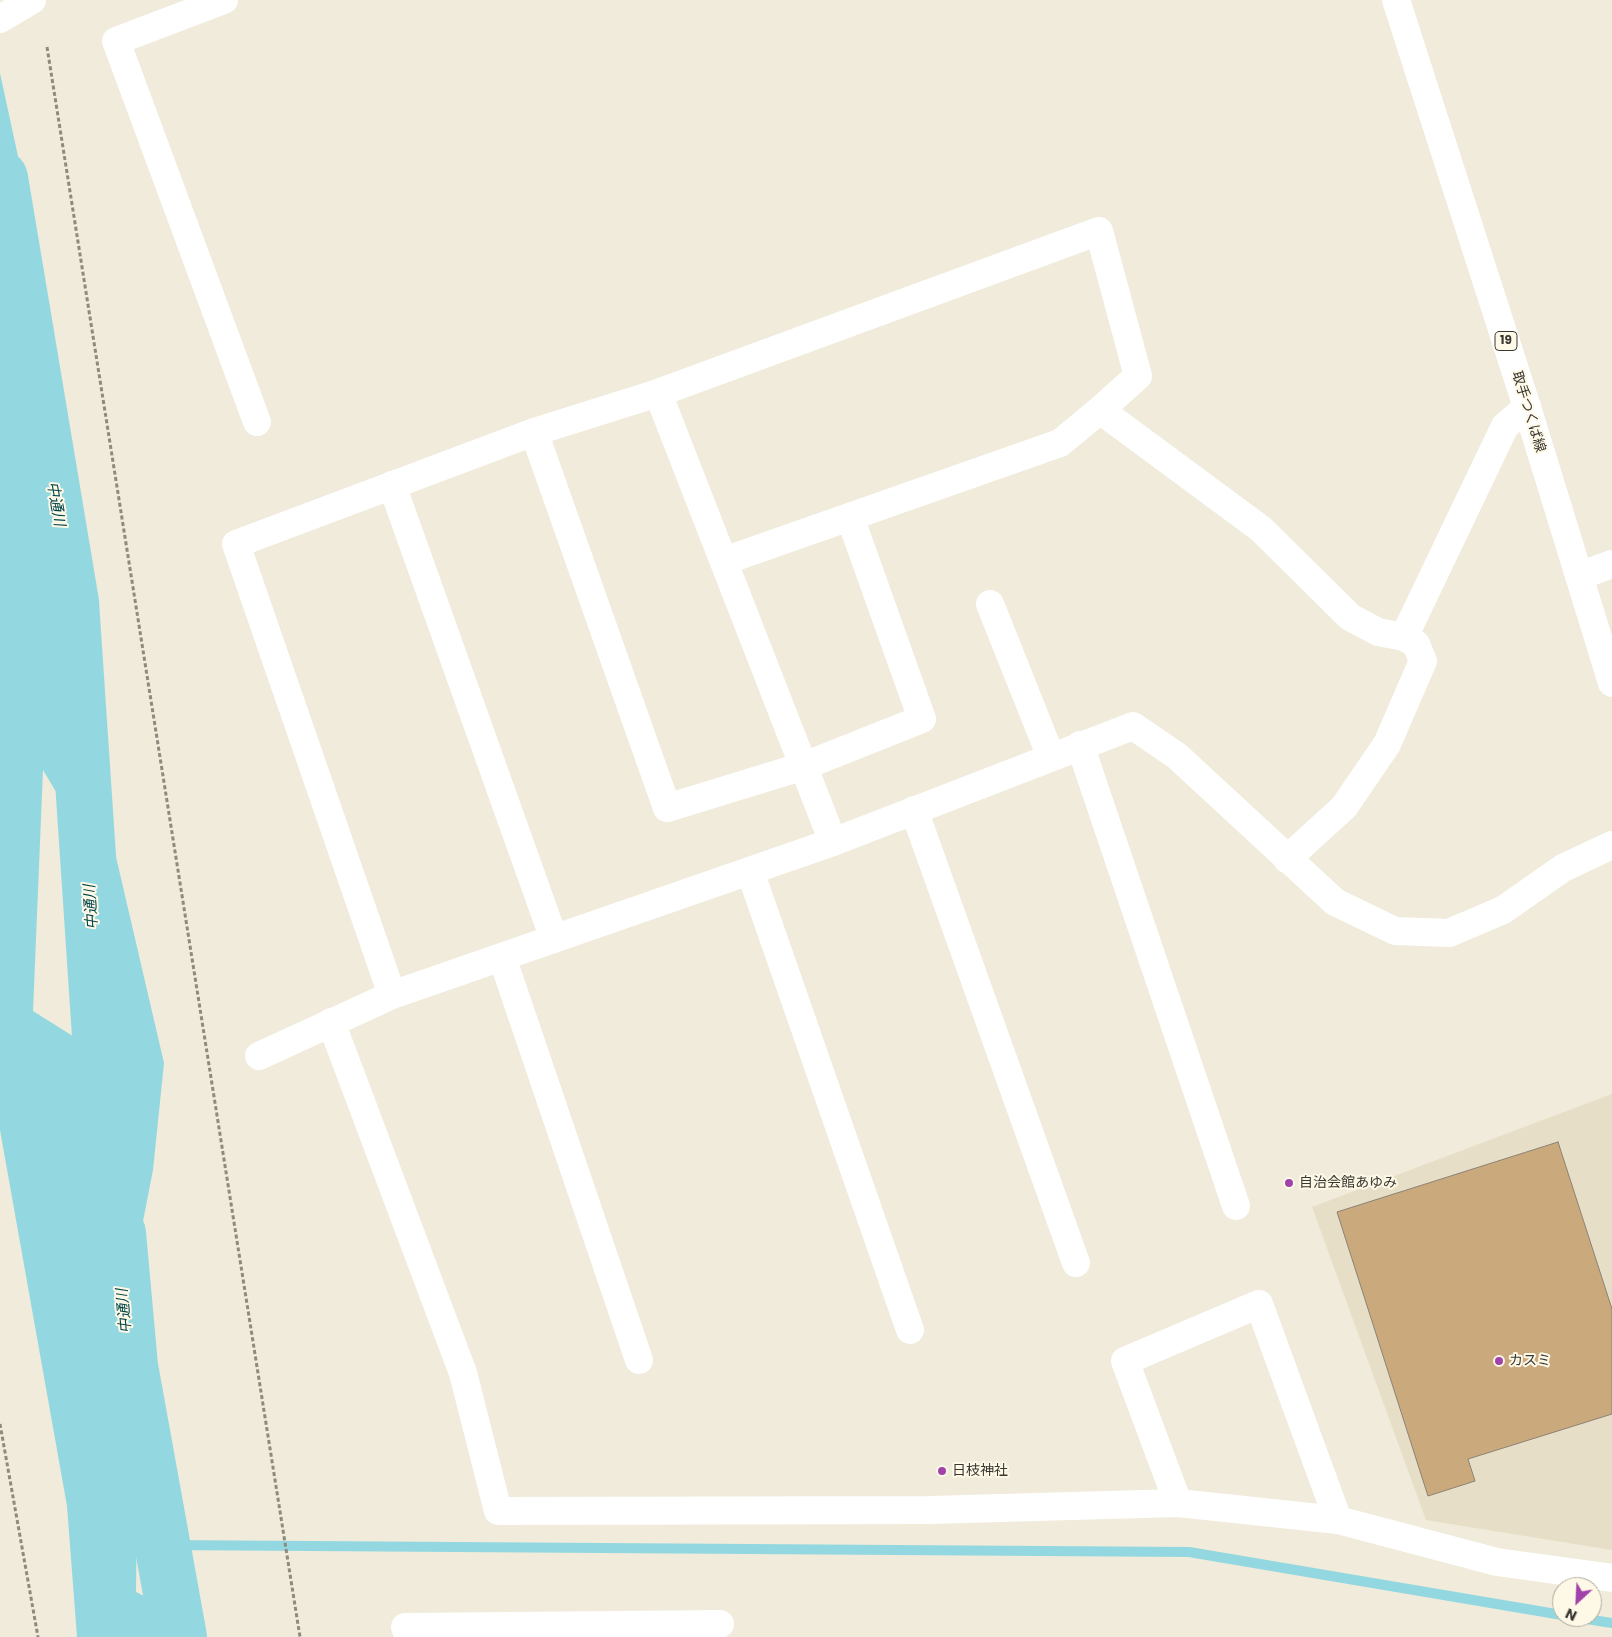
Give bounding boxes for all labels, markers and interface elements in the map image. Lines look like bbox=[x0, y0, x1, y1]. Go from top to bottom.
road number: 19 bbox=[1495, 332, 1517, 351]
street label: 取手つくば線 bbox=[1508, 369, 1548, 455]
water label: 中通川 bbox=[42, 480, 68, 528]
water label: 中通川 bbox=[81, 884, 103, 930]
place label: 自治会館あゆみ bbox=[1299, 1175, 1397, 1191]
marker: 自治会館あゆみ bbox=[1283, 1177, 1295, 1189]
water label: 中通川 bbox=[114, 1288, 136, 1334]
place label: カスミ bbox=[1509, 1353, 1551, 1369]
marker: カスミ bbox=[1493, 1355, 1505, 1367]
place label: 日枝神社 bbox=[952, 1463, 1008, 1479]
marker: 日枝神社 bbox=[936, 1465, 948, 1477]
north arrow bbox=[1552, 1577, 1602, 1627]
text: N bbox=[1562, 1603, 1580, 1626]

